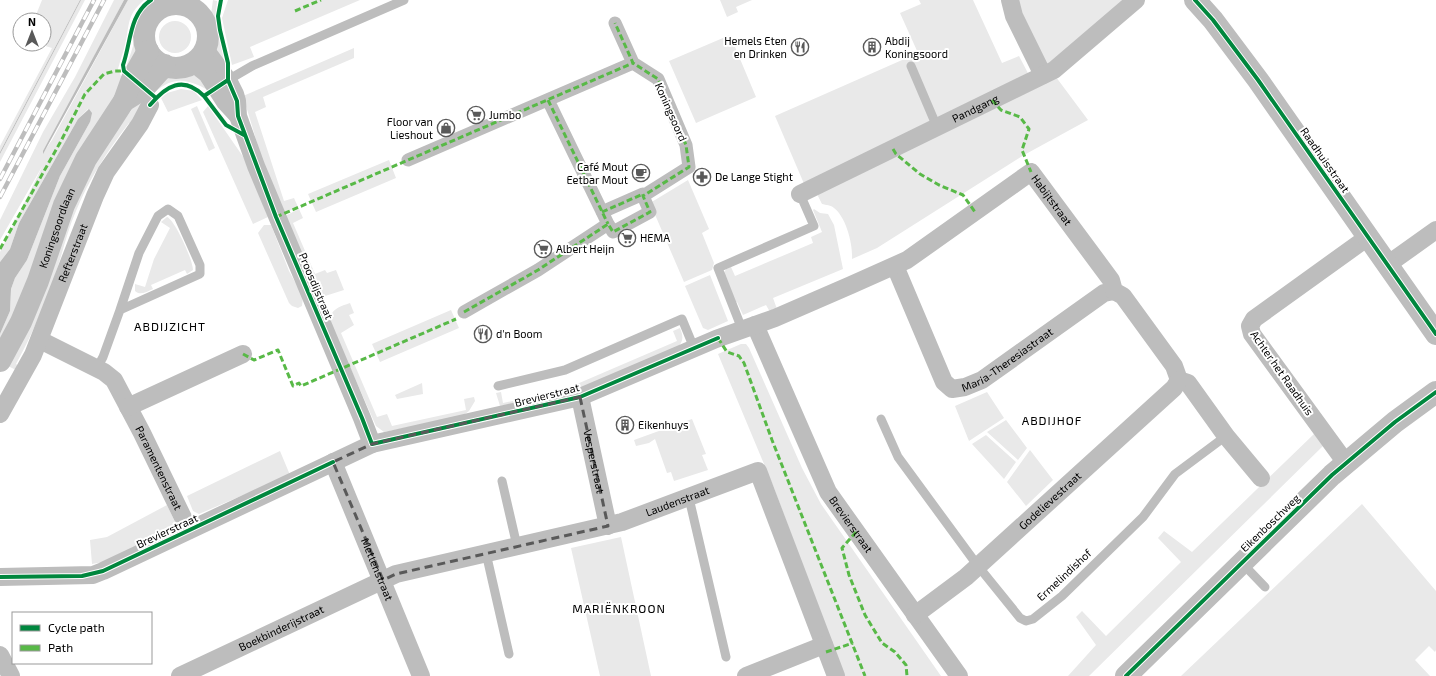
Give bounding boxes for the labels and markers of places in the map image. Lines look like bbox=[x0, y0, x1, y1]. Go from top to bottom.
place label: Hemels Eten en Drinken bbox=[724, 34, 787, 60]
place label: Abdij Koningsoord bbox=[885, 34, 948, 60]
restaurant icon: Hemels Eten en Drinken bbox=[790, 37, 810, 57]
building icon: Abdij Koningsoord bbox=[862, 37, 882, 57]
supermarket icon: Jumbo bbox=[466, 105, 486, 125]
place label: Jumbo bbox=[489, 108, 521, 121]
place label: Floor van Lieshout bbox=[387, 115, 433, 141]
shop icon: Floor van Lieshout bbox=[436, 118, 456, 138]
place label: Café Mout Eetbar Mout bbox=[566, 160, 628, 186]
cafe icon: Café Mout Eetbar Mout bbox=[631, 163, 651, 183]
pharmacy icon: De Lange Stight bbox=[692, 167, 712, 187]
place label: De Lange Stight bbox=[715, 170, 793, 183]
supermarket icon: HEMA bbox=[617, 228, 637, 248]
place label: HEMA bbox=[640, 231, 670, 244]
supermarket icon: Albert Heijn bbox=[533, 239, 553, 259]
place label: Albert Heijn bbox=[556, 242, 614, 256]
restaurant icon: d'n Boom bbox=[473, 324, 493, 344]
place label: d'n Boom bbox=[496, 327, 542, 340]
building icon: Eikenhuys bbox=[615, 415, 635, 435]
place label: Eikenhuys bbox=[638, 418, 689, 431]

